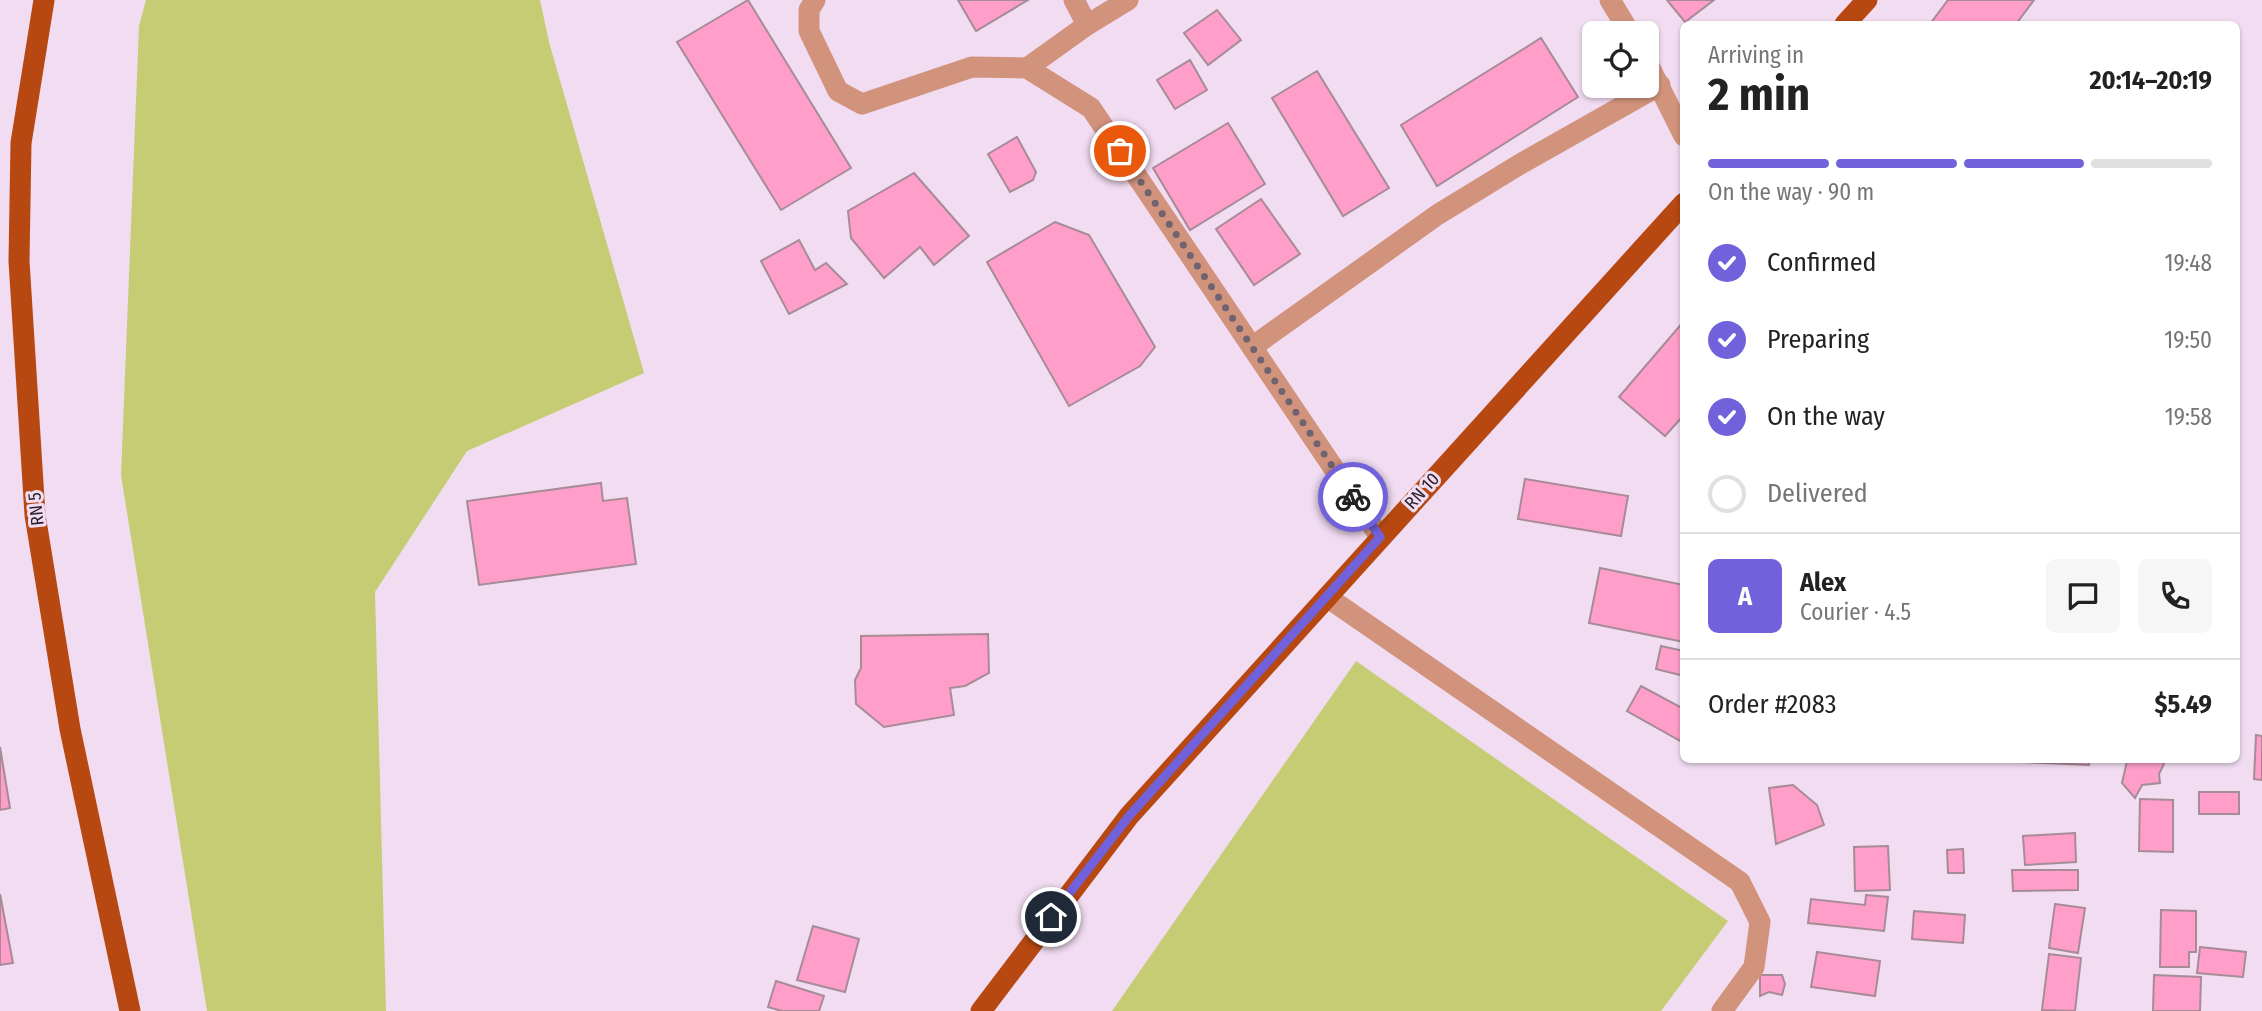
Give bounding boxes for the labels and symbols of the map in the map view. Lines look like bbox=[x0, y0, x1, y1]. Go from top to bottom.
pin bbox=[1090, 121, 1150, 181]
courier bbox=[1318, 462, 1388, 532]
street label: RN 10 bbox=[1400, 468, 1444, 514]
street label: RN 5 bbox=[23, 491, 49, 527]
pin bbox=[1021, 887, 1081, 947]

